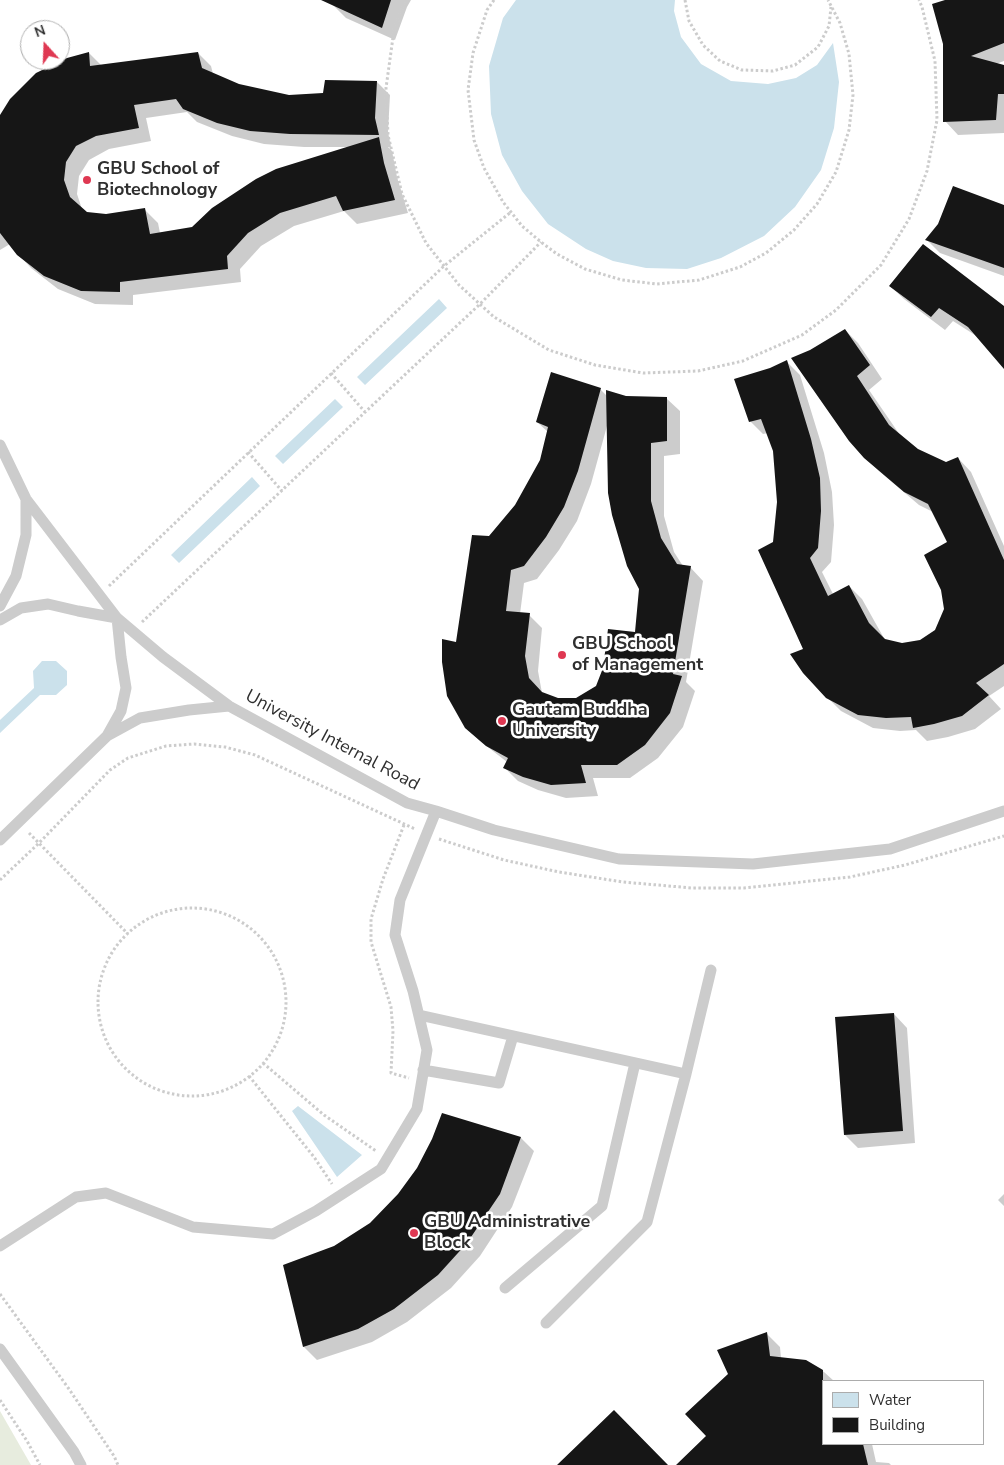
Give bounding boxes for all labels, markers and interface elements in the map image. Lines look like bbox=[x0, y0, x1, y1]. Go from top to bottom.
north arrow bbox=[20, 20, 70, 70]
text: N bbox=[32, 21, 48, 42]
place label: GBU School of Biotechnology bbox=[97, 159, 219, 202]
marker: GBU School of Biotechnology bbox=[81, 174, 93, 186]
place label: GBU School of Management bbox=[572, 634, 703, 676]
marker: GBU School of Management bbox=[556, 649, 568, 661]
street label: University Internal Road bbox=[241, 686, 423, 796]
place label: Gautam Buddha University bbox=[512, 700, 648, 742]
marker: Gautam Buddha University bbox=[496, 715, 508, 727]
place label: GBU Administrative Block bbox=[424, 1212, 590, 1254]
marker: GBU Administrative Block bbox=[408, 1227, 420, 1239]
legend bbox=[822, 1380, 984, 1445]
text: Water bbox=[869, 1390, 911, 1410]
text: Building bbox=[869, 1415, 925, 1435]

